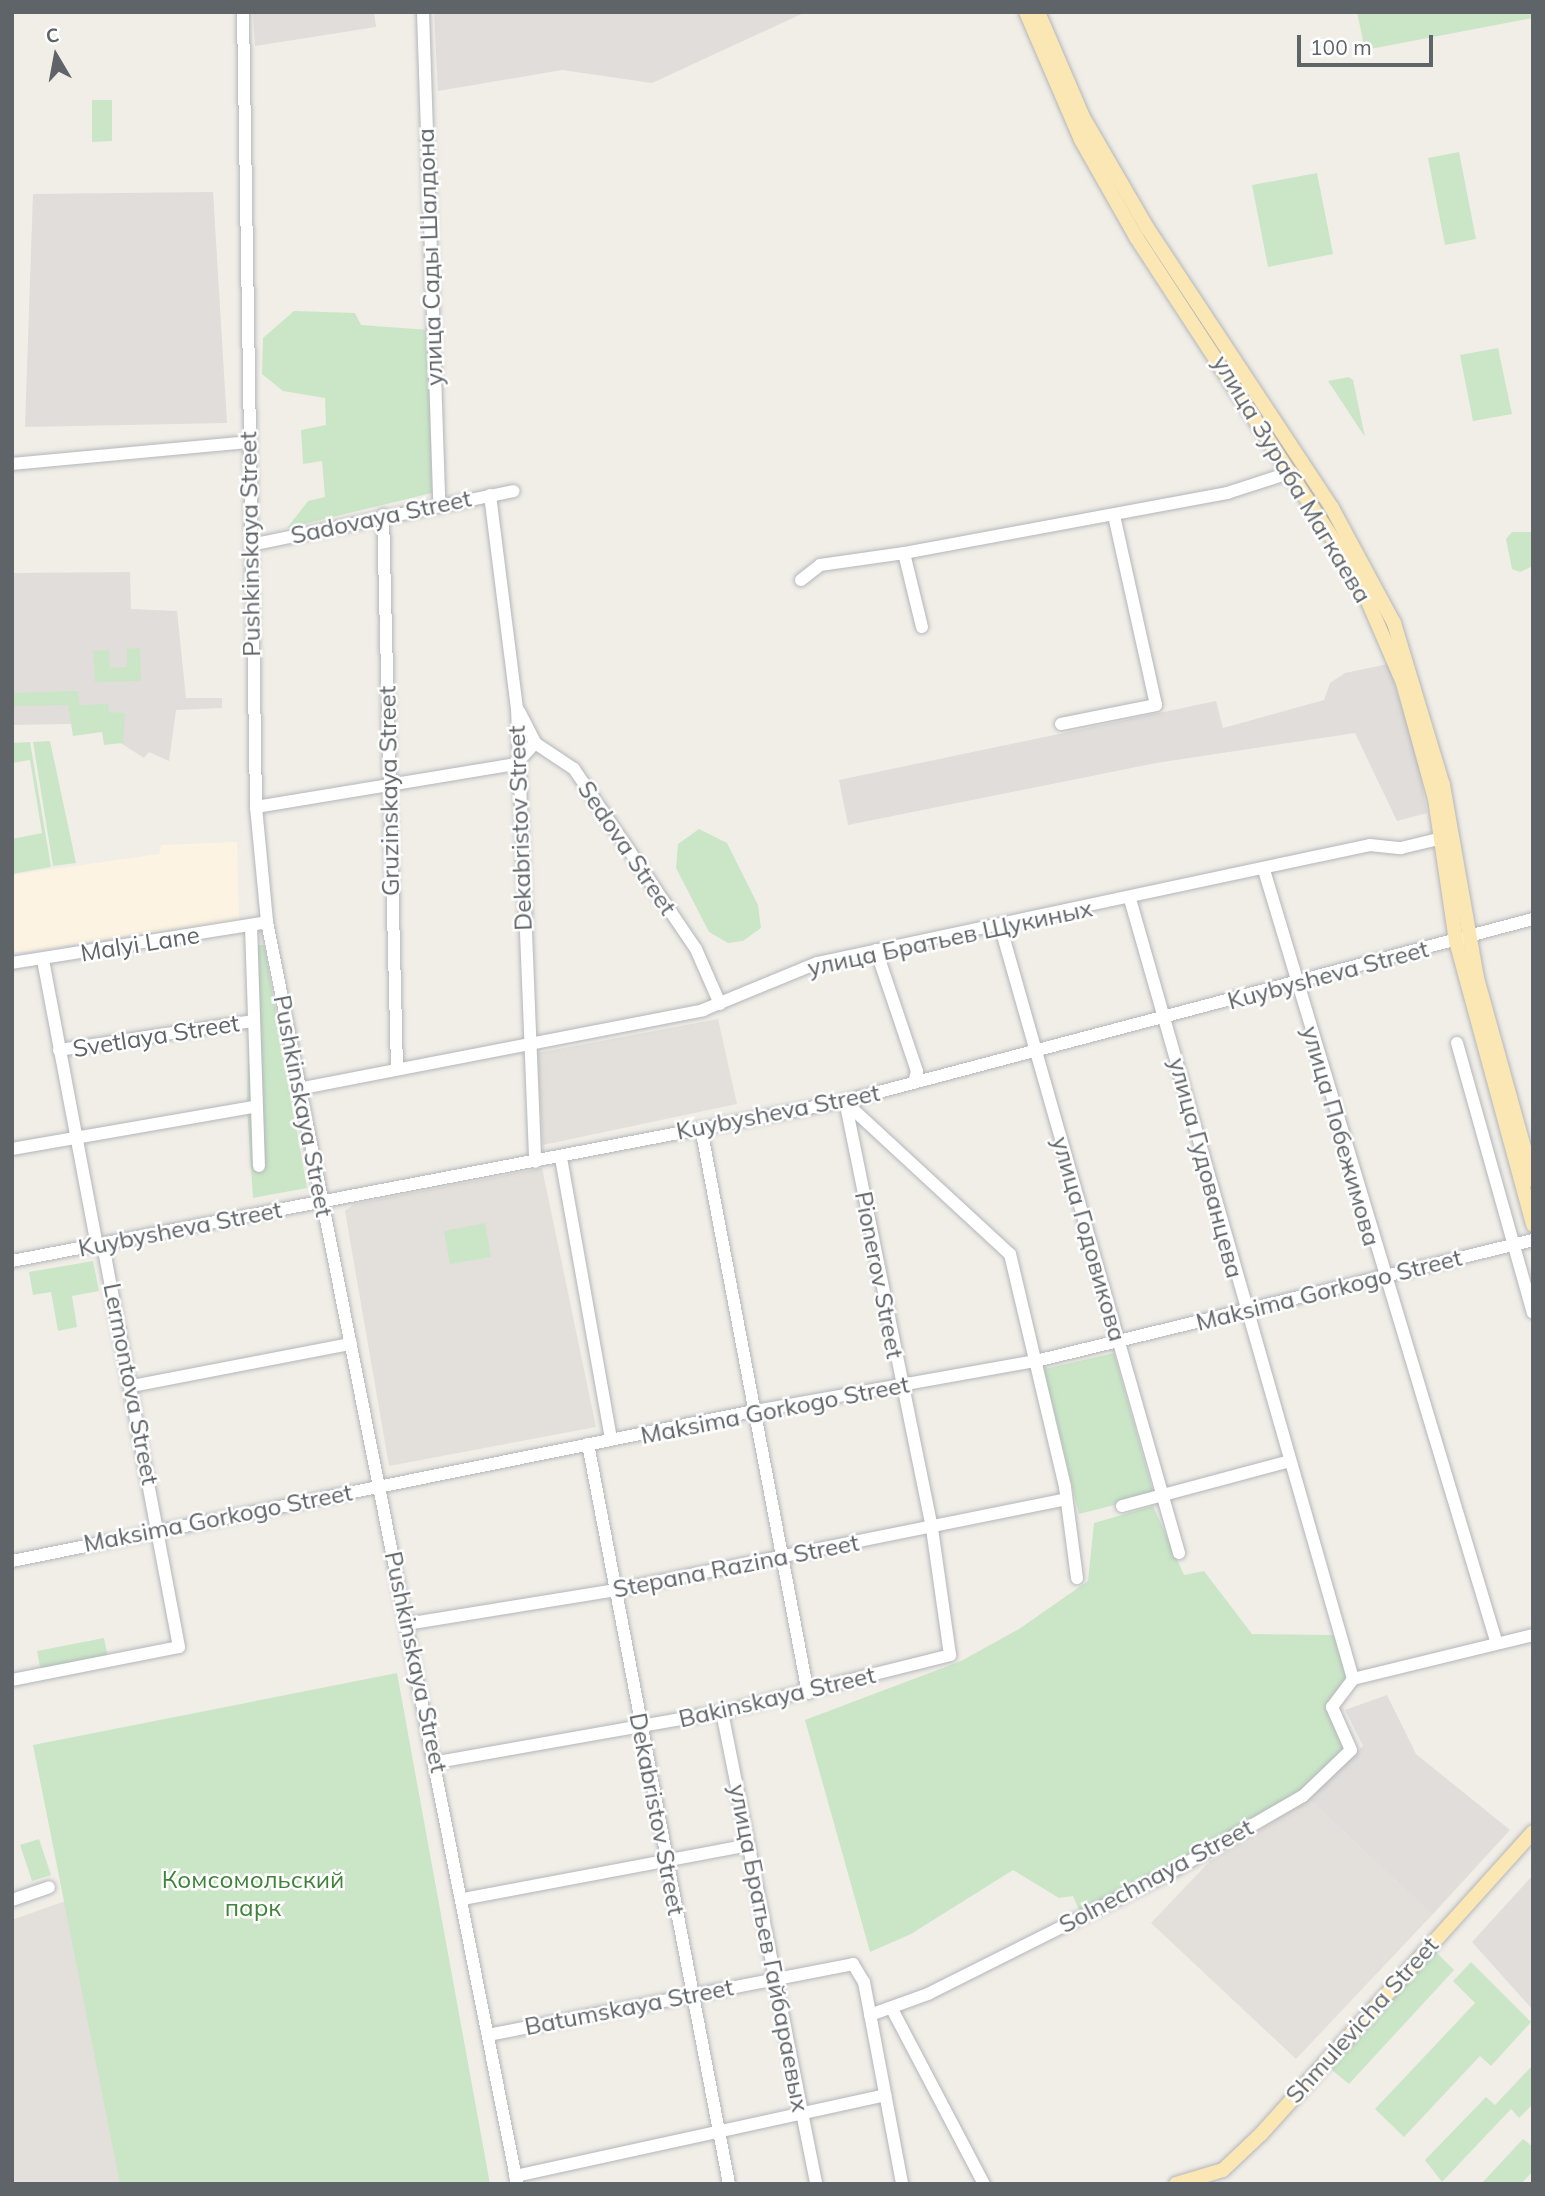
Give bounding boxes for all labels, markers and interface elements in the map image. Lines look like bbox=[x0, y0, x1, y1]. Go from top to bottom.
north arrow bbox=[21, 21, 91, 91]
scale bar bbox=[1300, 21, 1436, 65]
text: С bbox=[44, 22, 61, 48]
text: 100 m bbox=[1310, 34, 1372, 60]
street label: улица Сады Шалдона bbox=[411, 128, 449, 386]
street label: улица Зураба Магкаева bbox=[1207, 350, 1377, 608]
street label: Pushkinskaya Street bbox=[234, 431, 266, 657]
street label: Sadovaya Street bbox=[288, 484, 474, 550]
street label: Gruzinskaya Street bbox=[373, 686, 405, 896]
street label: Dekabristov Street bbox=[502, 725, 538, 931]
street label: Sedova Street bbox=[572, 776, 682, 920]
street label: улица Братьев Щукиных bbox=[805, 894, 1095, 982]
street label: Malyi Lane bbox=[78, 920, 202, 968]
street label: Kuybysheva Street bbox=[1224, 934, 1432, 1016]
street label: Pushkinskaya Street bbox=[267, 993, 339, 1219]
street label: Svetlaya Street bbox=[71, 1009, 241, 1063]
street label: улица Побежимова bbox=[1296, 1023, 1386, 1249]
street label: улица Гудованцева bbox=[1163, 1055, 1249, 1281]
street label: Kuybysheva Street bbox=[674, 1078, 882, 1146]
street label: улица Годовикова bbox=[1046, 1133, 1132, 1345]
street label: Pionerov Street bbox=[849, 1189, 909, 1361]
street label: Kuybysheva Street bbox=[76, 1195, 284, 1263]
street label: Maksima Gorkogo Street bbox=[1193, 1243, 1465, 1337]
street label: Lermontova Street bbox=[97, 1281, 165, 1487]
street label: Maksima Gorkogo Street bbox=[638, 1370, 912, 1450]
street label: Maksima Gorkogo Street bbox=[81, 1478, 355, 1558]
street label: Stepana Razina Street bbox=[611, 1528, 861, 1604]
street label: Pushkinskaya Street bbox=[378, 1549, 454, 1775]
street label: Bakinskaya Street bbox=[676, 1660, 878, 1734]
street label: Dekabristov Street bbox=[623, 1710, 691, 1918]
street label: улица Братьев Гайбараевых bbox=[723, 1782, 815, 2114]
street label: Solnechnaya Street bbox=[1054, 1813, 1258, 1939]
park label: Комсомольский парк bbox=[162, 1866, 344, 1922]
street label: Shmulevicha Street bbox=[1280, 1931, 1444, 2109]
street label: Batumskaya Street bbox=[522, 1973, 736, 2041]

